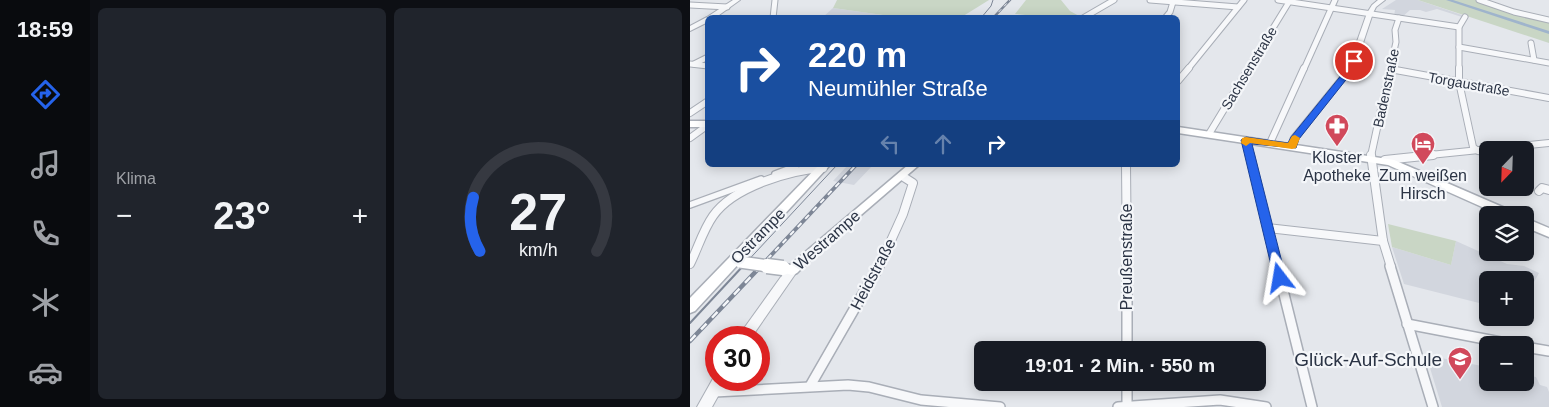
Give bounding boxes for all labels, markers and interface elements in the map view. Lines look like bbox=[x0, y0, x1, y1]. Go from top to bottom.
text: 18:59 bbox=[17, 17, 73, 42]
street label: Sachsenstraße bbox=[1218, 23, 1280, 112]
icon: right bbox=[725, 35, 790, 100]
text: 220 m bbox=[808, 35, 907, 74]
pin bbox=[1333, 40, 1375, 82]
icon: arrive bbox=[1340, 47, 1368, 75]
street label: Badenstraße bbox=[1370, 47, 1402, 129]
street label: Torgaustraße bbox=[1427, 69, 1511, 99]
text: Neumühler Straße bbox=[808, 76, 988, 101]
icon: directions bbox=[28, 77, 63, 112]
pharmacy icon: Kloster Apotheke bbox=[1324, 113, 1350, 147]
icon: left bbox=[876, 130, 904, 158]
icon: ahead bbox=[929, 130, 957, 158]
icon: right bbox=[982, 130, 1010, 158]
hotel icon: Zum weißen Hirsch bbox=[1410, 131, 1436, 165]
north arrow bbox=[1479, 141, 1534, 196]
map controls bbox=[1479, 141, 1534, 391]
icon: music bbox=[28, 147, 63, 182]
place label: Kloster Apotheke bbox=[1303, 149, 1371, 184]
place label: Zum weißen Hirsch bbox=[1379, 167, 1467, 202]
text: Klima bbox=[116, 170, 156, 187]
text: 27 bbox=[509, 183, 567, 241]
text: 23° bbox=[213, 195, 271, 237]
text: − bbox=[116, 200, 132, 231]
text: + bbox=[352, 200, 368, 231]
street label: Preußenstraße bbox=[1118, 204, 1135, 310]
street label: Ostrampe bbox=[727, 205, 789, 267]
button: layers bbox=[1479, 206, 1534, 261]
street label: Westrampe bbox=[791, 207, 863, 273]
icon: phone bbox=[28, 216, 63, 251]
street label: Heidstraße bbox=[847, 235, 899, 313]
text: km/h bbox=[519, 240, 557, 260]
position arrow bbox=[1253, 251, 1305, 303]
button: + bbox=[1479, 271, 1534, 326]
icon: climate bbox=[28, 285, 63, 320]
speed limit sign: 30 bbox=[705, 326, 770, 391]
button: − bbox=[1479, 336, 1534, 391]
school or university icon: Glück-Auf-Schule bbox=[1447, 346, 1473, 380]
place label: Glück-Auf-Schule bbox=[1294, 349, 1442, 370]
icon: car bbox=[28, 355, 63, 390]
text: 19:01 · 2 Min. · 550 m bbox=[1025, 355, 1215, 376]

